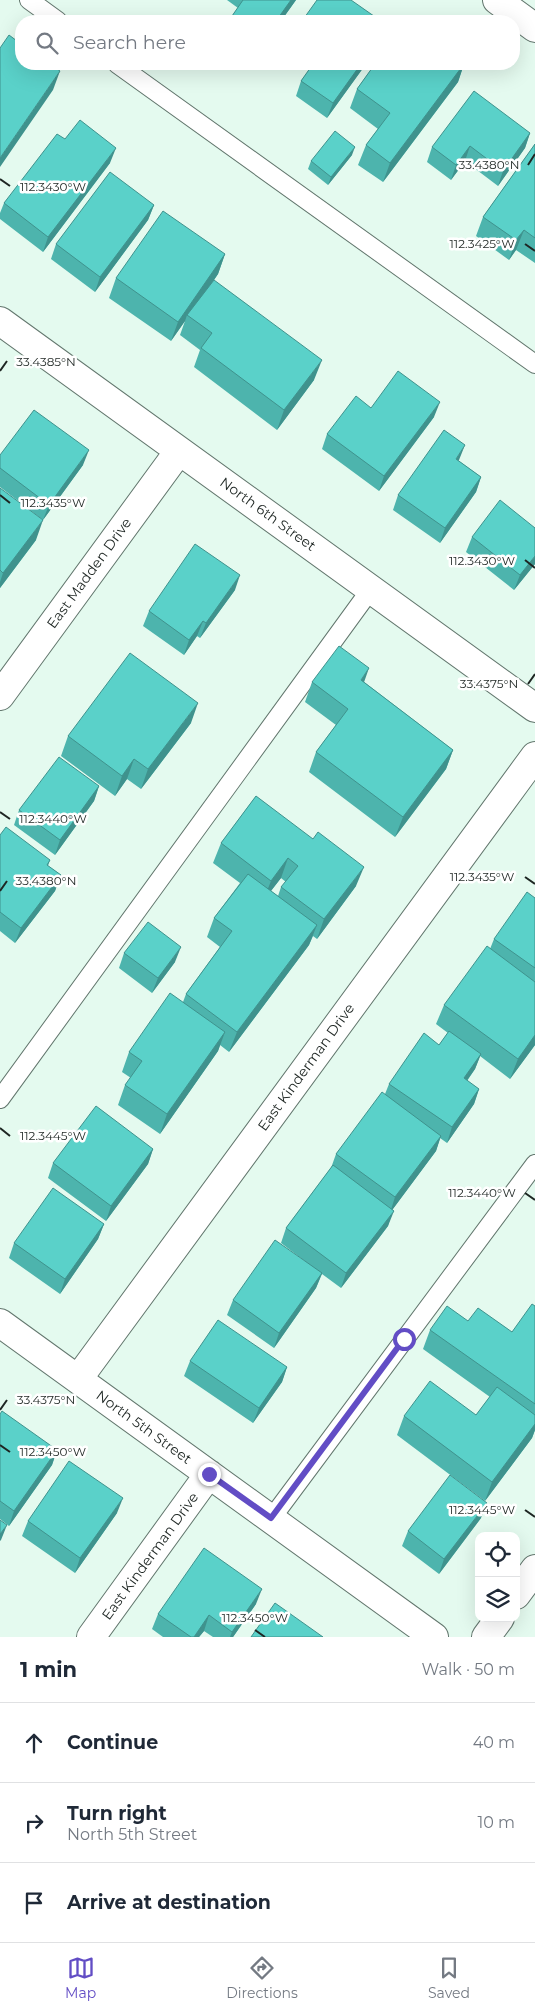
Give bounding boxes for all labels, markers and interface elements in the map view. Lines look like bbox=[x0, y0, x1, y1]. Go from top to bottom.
search box bbox=[15, 15, 520, 70]
icon: search bbox=[33, 29, 61, 57]
text: Search here bbox=[73, 31, 186, 54]
text: 33.4380°N bbox=[459, 157, 519, 172]
text: 112.3430°W bbox=[20, 179, 86, 194]
text: 112.3425°W bbox=[449, 236, 515, 251]
text: 33.4385°N bbox=[16, 354, 76, 369]
street label: North 6th Street bbox=[216, 473, 320, 555]
text: 112.3435°W bbox=[21, 495, 85, 510]
street label: East Madden Drive bbox=[43, 514, 135, 632]
text: 112.3430°W bbox=[449, 553, 515, 568]
text: 33.4375°N bbox=[460, 676, 518, 691]
text: 112.3440°W bbox=[19, 811, 87, 826]
text: 112.3435°W bbox=[450, 869, 514, 884]
text: 33.4380°N bbox=[16, 873, 76, 888]
street label: East Kinderman Drive bbox=[254, 1000, 358, 1134]
text: 112.3445°W bbox=[20, 1128, 86, 1143]
text: 112.3440°W bbox=[448, 1185, 516, 1200]
route start bbox=[393, 1328, 416, 1351]
street label: North 5th Street bbox=[93, 1386, 196, 1468]
text: 33.4375°N bbox=[17, 1392, 75, 1407]
text: 112.3450°W bbox=[20, 1444, 86, 1459]
route end bbox=[198, 1463, 221, 1486]
street label: East Kinderman Drive bbox=[98, 1489, 202, 1623]
text: 112.3445°W bbox=[449, 1502, 515, 1517]
map controls bbox=[475, 1532, 520, 1622]
button: locate bbox=[475, 1532, 520, 1577]
button: layers bbox=[475, 1577, 520, 1622]
text: 112.3450°W bbox=[222, 1610, 288, 1625]
text: 1 min bbox=[20, 1657, 77, 1682]
text: Walk · 50 m bbox=[422, 1660, 515, 1679]
icon: ahead bbox=[20, 1729, 48, 1757]
text: Continue bbox=[67, 1731, 158, 1754]
text: 40 m bbox=[473, 1733, 515, 1752]
text: Turn right bbox=[67, 1802, 167, 1825]
icon: right bbox=[20, 1809, 48, 1837]
text: 10 m bbox=[477, 1813, 515, 1832]
text: North 5th Street bbox=[67, 1825, 197, 1844]
icon: arrive bbox=[20, 1889, 48, 1917]
text: Arrive at destination bbox=[67, 1891, 271, 1914]
tab: Map bbox=[65, 1954, 96, 2002]
tab: Directions bbox=[226, 1954, 298, 2002]
tab: Saved bbox=[428, 1954, 470, 2002]

